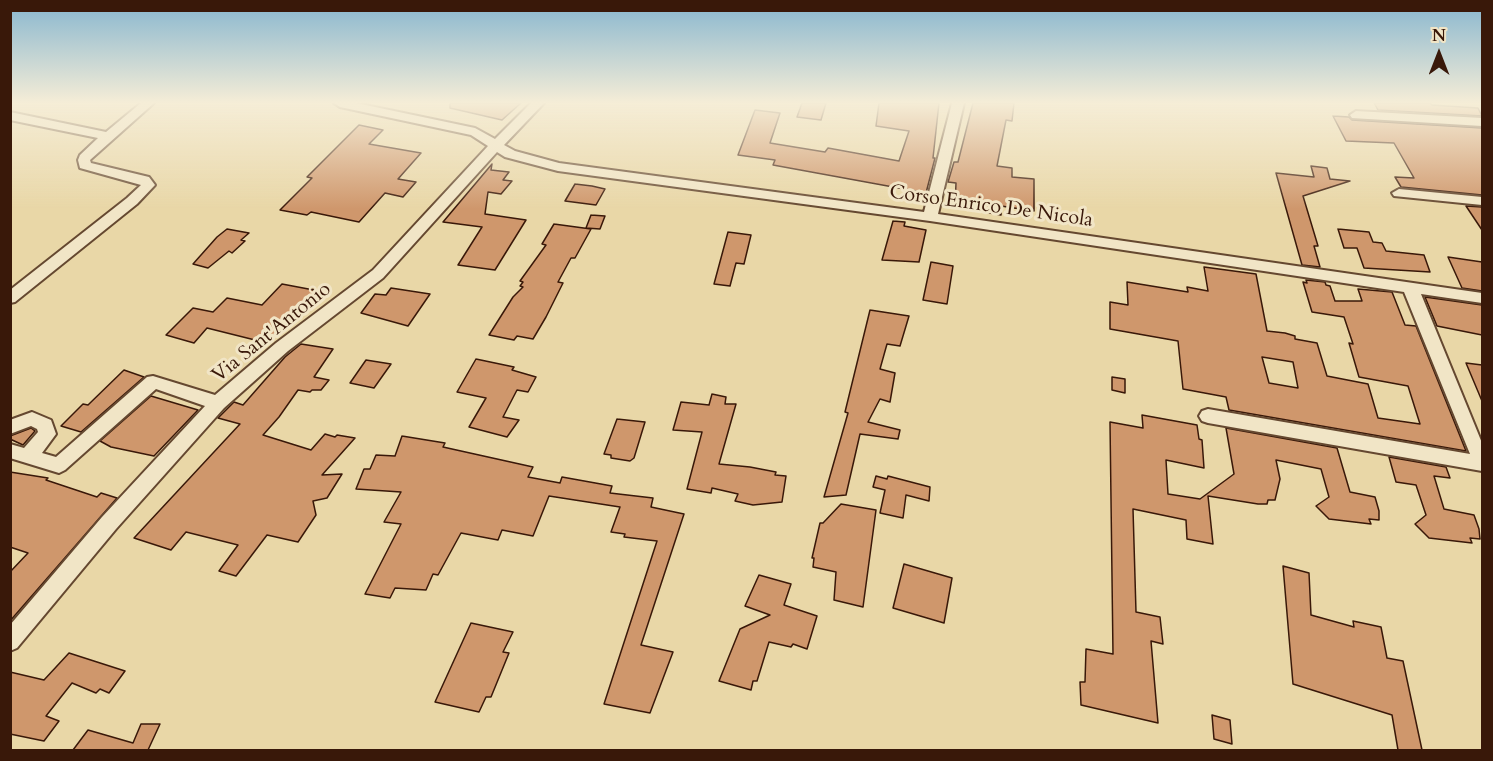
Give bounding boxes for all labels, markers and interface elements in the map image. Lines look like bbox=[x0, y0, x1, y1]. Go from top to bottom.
north arrow bbox=[1409, 24, 1469, 84]
text: N bbox=[1432, 25, 1446, 47]
street label: Corso Enrico De Nicola bbox=[888, 181, 1094, 233]
street label: Via Sant'Antonio bbox=[208, 278, 336, 388]

